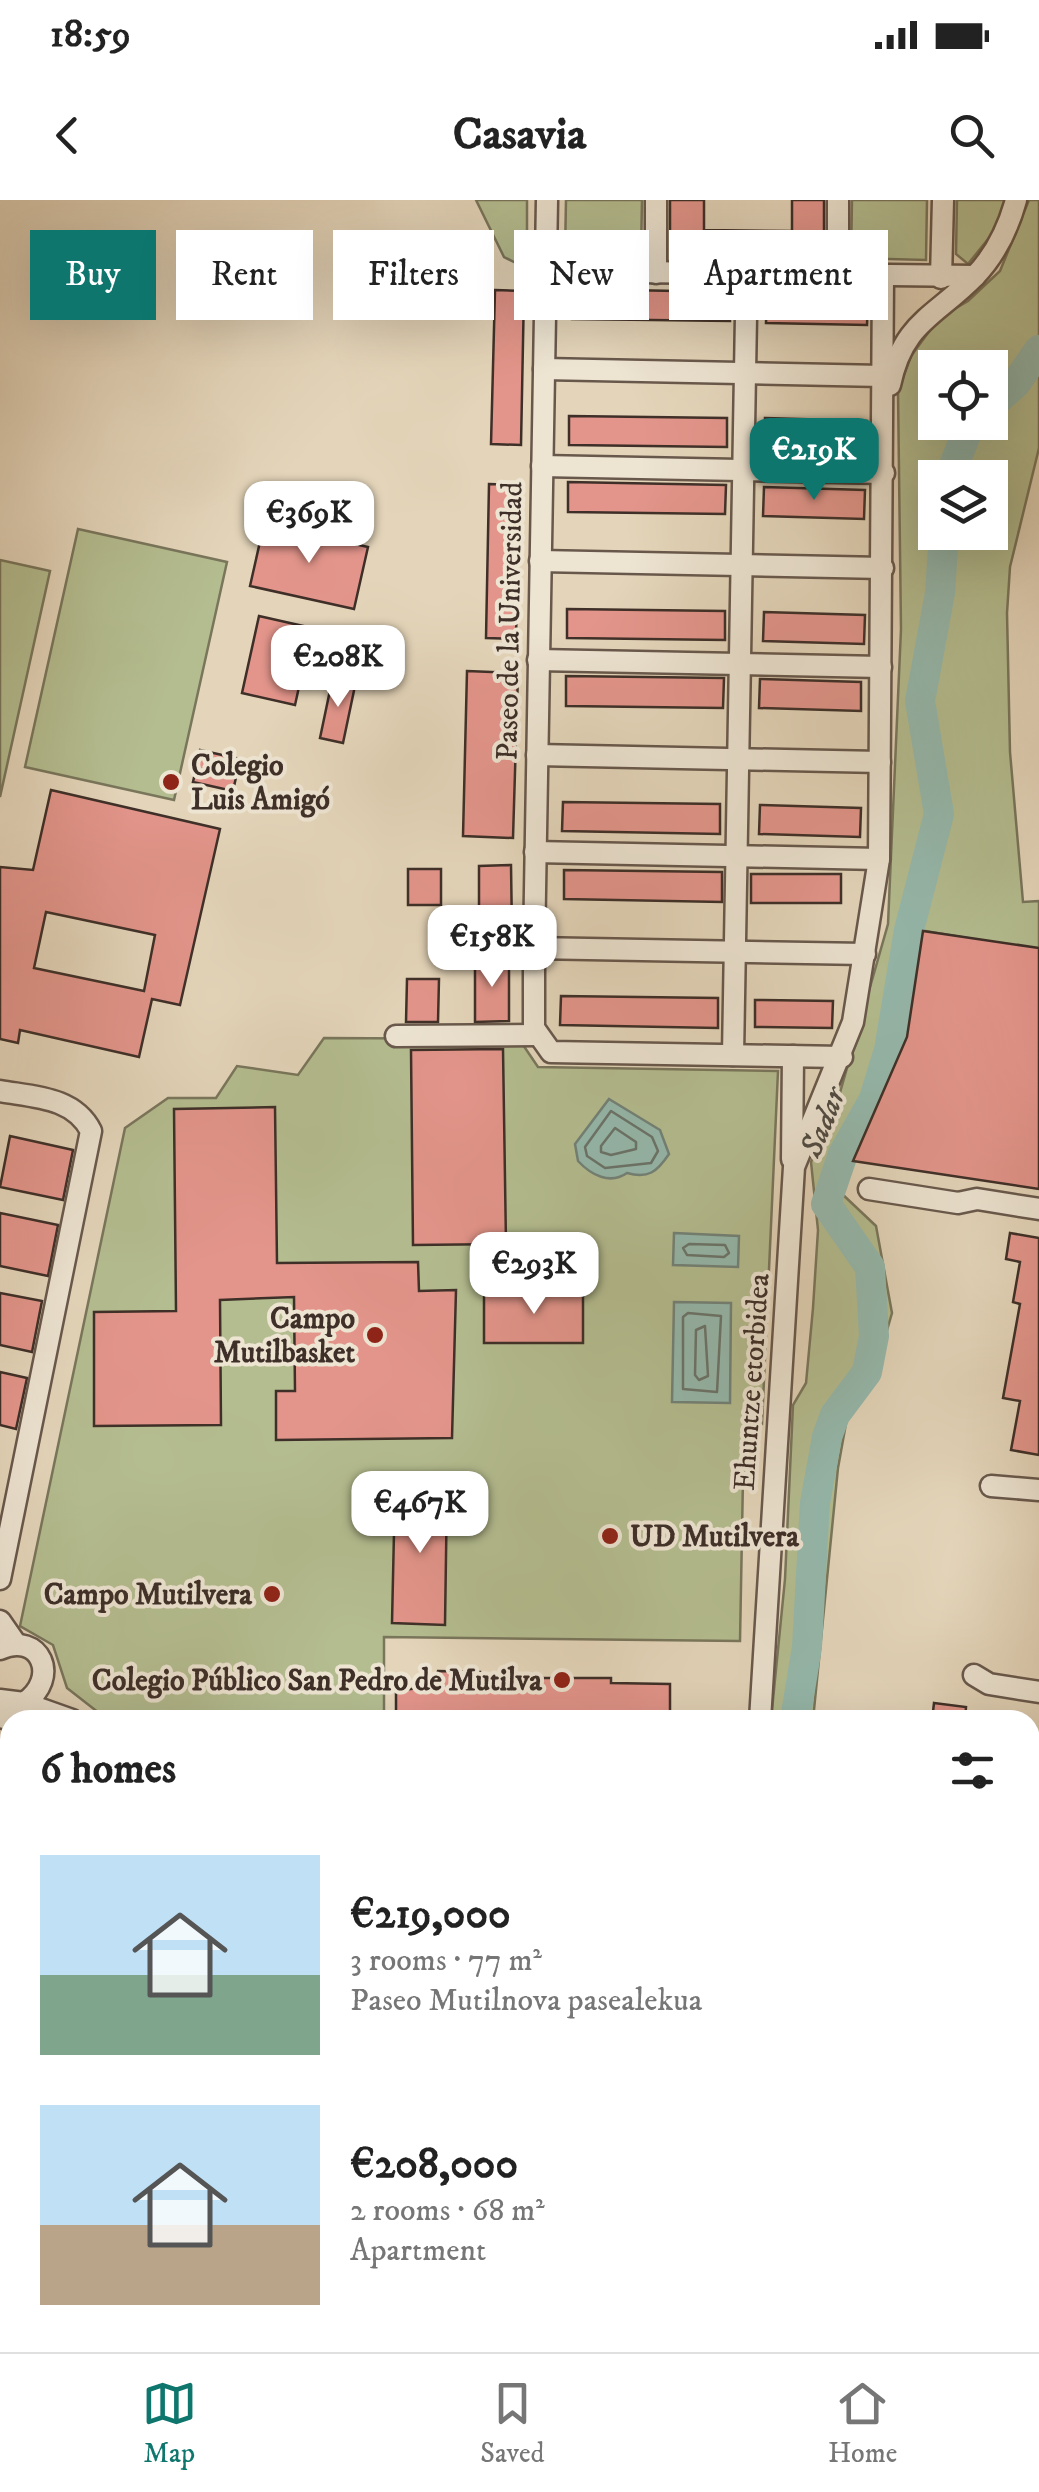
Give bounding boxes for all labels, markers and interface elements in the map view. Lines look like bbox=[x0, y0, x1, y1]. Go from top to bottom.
text: 18:59 bbox=[50, 11, 131, 59]
text: Casavia bbox=[453, 107, 586, 163]
icon: back bbox=[40, 108, 95, 163]
icon: search bbox=[944, 108, 999, 163]
chip: Buy bbox=[30, 230, 156, 320]
chip: Rent bbox=[176, 230, 313, 320]
chip: Filters bbox=[333, 230, 494, 320]
chip: New bbox=[514, 230, 649, 320]
chip: Apartment bbox=[669, 230, 888, 320]
map controls bbox=[918, 350, 1008, 550]
button: locate bbox=[918, 350, 1008, 440]
pin: €219K bbox=[744, 418, 884, 503]
text: €219K bbox=[772, 430, 856, 470]
button: layers bbox=[918, 460, 1008, 550]
pin: €369K bbox=[239, 481, 379, 566]
street label: Paseo de la Universidad bbox=[490, 481, 531, 761]
text: €369K bbox=[266, 493, 352, 533]
pin: €208K bbox=[268, 625, 408, 710]
text: €208K bbox=[293, 637, 383, 677]
place label: Colegio Luis Amigó bbox=[191, 748, 330, 819]
marker: Colegio Luis Amigó bbox=[160, 771, 182, 793]
pin: €158K bbox=[422, 905, 562, 990]
text: €158K bbox=[450, 917, 534, 957]
water label: Sadar bbox=[792, 1080, 857, 1164]
pin: €293K bbox=[464, 1232, 604, 1317]
text: €293K bbox=[492, 1244, 576, 1284]
street label: Ehuntze etorbidea bbox=[726, 1272, 779, 1492]
place label: Campo Mutilbasket bbox=[214, 1301, 355, 1372]
marker: Campo Mutilbasket bbox=[364, 1324, 386, 1346]
pin: €467K bbox=[350, 1471, 490, 1556]
text: €467K bbox=[373, 1483, 467, 1523]
place label: UD Mutilvera bbox=[630, 1519, 800, 1556]
marker: UD Mutilvera bbox=[599, 1525, 621, 1547]
place label: Campo Mutilvera bbox=[44, 1577, 253, 1614]
marker: Campo Mutilvera bbox=[261, 1583, 283, 1605]
place label: Colegio Público San Pedro de Mutilva bbox=[92, 1663, 543, 1700]
marker: Colegio Público San Pedro de Mutilva bbox=[551, 1669, 573, 1691]
icon: filters bbox=[945, 1743, 1000, 1798]
text: 6 homes bbox=[40, 1744, 176, 1796]
text: €219,000 bbox=[350, 1889, 511, 1941]
icon: home bbox=[120, 1895, 240, 2015]
text: 3 rooms · 77 m² bbox=[350, 1941, 542, 1981]
text: Paseo Mutilnova pasealekua bbox=[350, 1981, 702, 2021]
text: €208,000 bbox=[350, 2139, 518, 2191]
icon: home bbox=[120, 2145, 240, 2265]
text: 2 rooms · 68 m² bbox=[350, 2191, 545, 2231]
text: Apartment bbox=[350, 2231, 486, 2271]
tab: Map bbox=[142, 2376, 197, 2471]
tab: Saved bbox=[480, 2376, 545, 2471]
tab: Home bbox=[828, 2376, 897, 2471]

